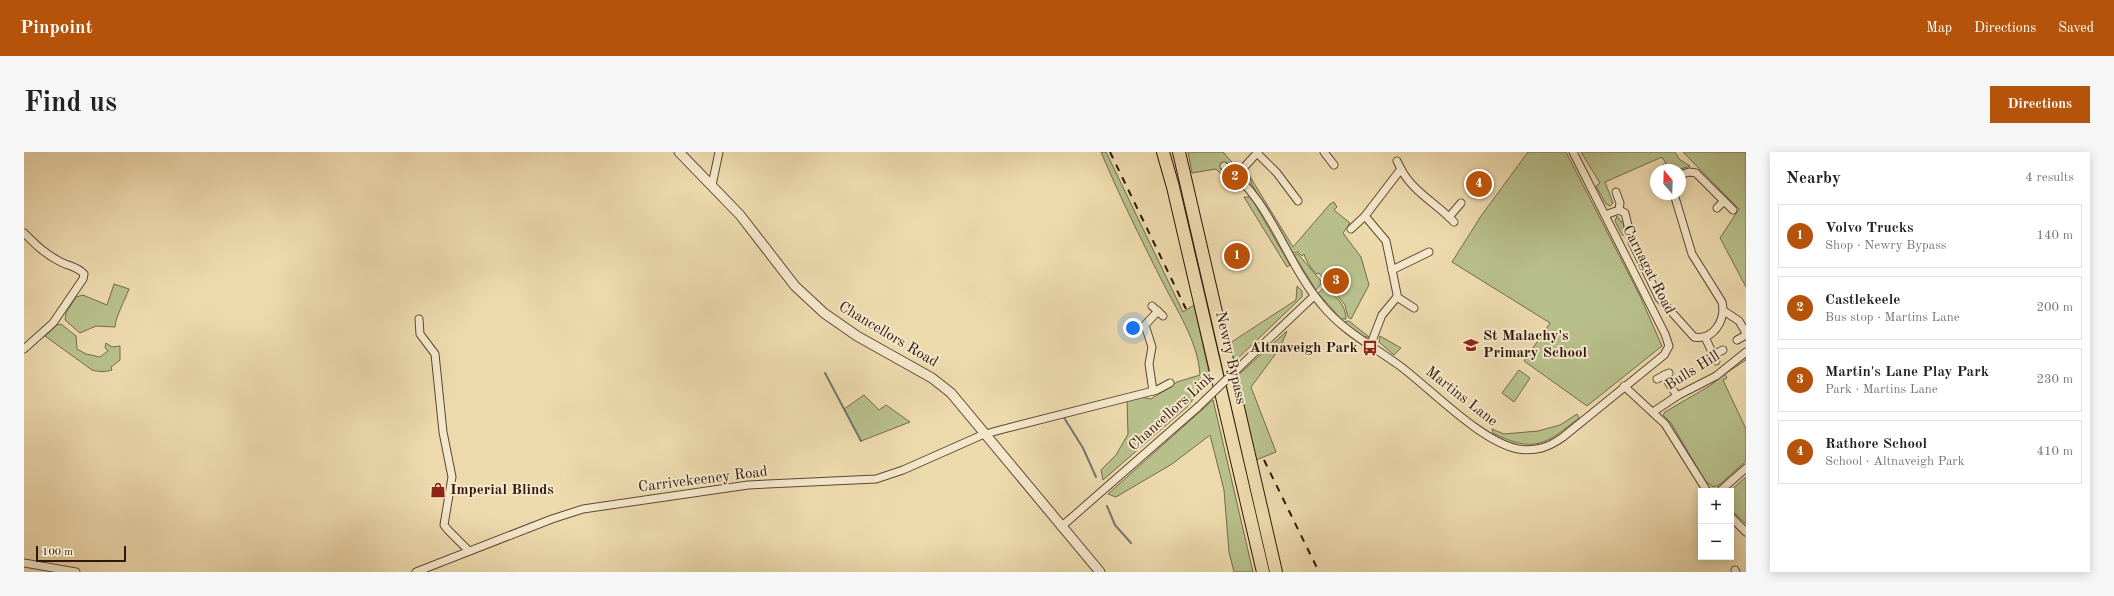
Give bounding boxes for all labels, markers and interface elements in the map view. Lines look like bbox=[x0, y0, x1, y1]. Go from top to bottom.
text: Pinpoint bbox=[20, 19, 93, 38]
text: Map bbox=[1926, 21, 1952, 35]
text: Directions bbox=[1974, 21, 2036, 35]
text: Saved bbox=[2058, 21, 2094, 35]
button: Directions bbox=[1990, 86, 2090, 123]
text: Find us bbox=[24, 90, 117, 118]
pin: 2 bbox=[1222, 162, 1248, 192]
north arrow bbox=[1650, 164, 1686, 200]
pin: 4 bbox=[1466, 169, 1492, 199]
text: Nearby bbox=[1786, 170, 1841, 187]
text: 4 results bbox=[2025, 171, 2074, 184]
text: Volvo Trucks bbox=[1825, 221, 1914, 236]
street label: Carnagat Road bbox=[1619, 223, 1677, 317]
text: 1 bbox=[1796, 229, 1804, 242]
text: 140 m bbox=[2036, 229, 2073, 242]
text: Shop · Newry Bypass bbox=[1825, 239, 1946, 252]
pin: 1 bbox=[1224, 241, 1250, 271]
pin: 3 bbox=[1323, 266, 1349, 296]
text: Castlekeele bbox=[1825, 293, 1900, 308]
street label: Chancellors Road bbox=[836, 299, 940, 371]
text: 2 bbox=[1796, 301, 1804, 314]
text: 200 m bbox=[2036, 301, 2073, 314]
street label: Newry Bypass bbox=[1212, 310, 1248, 406]
text: Bus stop · Martins Lane bbox=[1825, 311, 1960, 324]
your location bbox=[1123, 318, 1143, 338]
place label: St Malachy's Primary School bbox=[1483, 329, 1588, 361]
school or university icon: St Malachy's Primary School bbox=[1462, 336, 1480, 354]
bus stop icon: Altnaveigh Park bbox=[1361, 339, 1379, 357]
place label: Altnaveigh Park bbox=[1249, 341, 1359, 356]
street label: Bulls Hill bbox=[1663, 348, 1723, 394]
street label: Martins Lane bbox=[1422, 364, 1500, 430]
text: Martin's Lane Play Park bbox=[1825, 365, 1989, 380]
street label: Chancellors Link bbox=[1126, 370, 1218, 454]
text: 3 bbox=[1796, 373, 1804, 386]
text: 230 m bbox=[2036, 373, 2073, 386]
text: Park · Martins Lane bbox=[1825, 383, 1938, 396]
text: Rathore School bbox=[1825, 437, 1927, 452]
text: 4 bbox=[1796, 445, 1804, 458]
text: 410 m bbox=[2036, 445, 2073, 458]
text: School · Altnaveigh Park bbox=[1825, 455, 1964, 468]
street label: Carrivekeeney Road bbox=[638, 465, 769, 495]
shop icon: Imperial Blinds bbox=[429, 481, 447, 499]
place label: Imperial Blinds bbox=[450, 483, 554, 498]
map controls bbox=[1698, 488, 1734, 560]
button: + bbox=[1698, 488, 1734, 524]
button: − bbox=[1698, 524, 1734, 560]
scale bar bbox=[36, 544, 126, 563]
text: 100 m bbox=[42, 547, 73, 558]

